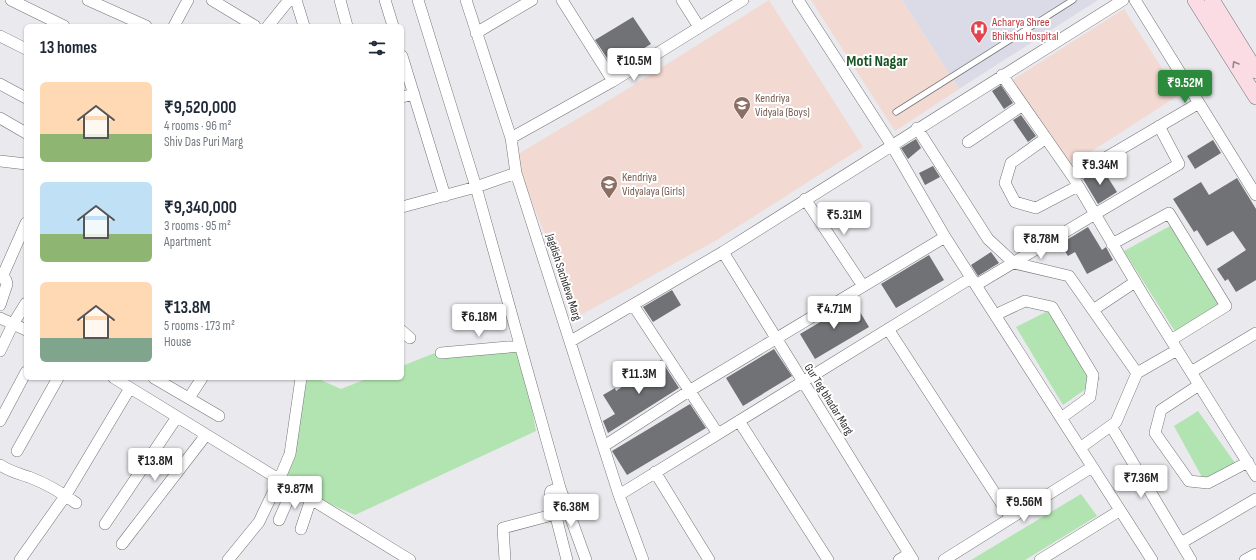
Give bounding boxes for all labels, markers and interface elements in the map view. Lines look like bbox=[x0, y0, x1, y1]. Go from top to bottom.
place label: Acharya Shree Bhikshu Hospital bbox=[991, 15, 1059, 44]
hospital icon: Acharya Shree Bhikshu Hospital bbox=[969, 19, 989, 44]
icon: filters bbox=[366, 37, 388, 59]
text: 13 homes bbox=[40, 38, 97, 58]
pin: ₹10.5M bbox=[601, 48, 667, 82]
district label: Moti Nagar bbox=[846, 52, 908, 71]
text: ₹10.5M bbox=[616, 53, 652, 69]
one-way arrow bbox=[1232, 61, 1239, 68]
pin: ₹9.52M bbox=[1152, 70, 1218, 104]
text: ₹9.52M bbox=[1167, 75, 1203, 91]
place label: Kendriya Vidyala (Boys) bbox=[755, 91, 810, 120]
school or university icon: Kendriya Vidyala (Boys) bbox=[732, 95, 752, 120]
icon: home bbox=[72, 98, 120, 146]
text: ₹9,520,000 bbox=[164, 98, 236, 118]
text: 4 rooms · 96 m² bbox=[164, 118, 231, 134]
text: Shiv Das Puri Marg bbox=[164, 134, 243, 150]
pin: ₹9.34M bbox=[1067, 152, 1133, 186]
text: ₹9.34M bbox=[1082, 157, 1118, 173]
place label: Kendriya Vidyalaya (Girls) bbox=[622, 170, 685, 199]
school or university icon: Kendriya Vidyalaya (Girls) bbox=[599, 174, 619, 199]
icon: home bbox=[72, 198, 120, 246]
text: ₹9,340,000 bbox=[164, 198, 237, 218]
pin: ₹5.31M bbox=[811, 202, 877, 236]
text: ₹5.31M bbox=[826, 207, 862, 223]
text: 3 rooms · 95 m² bbox=[164, 218, 231, 234]
pin: ₹8.78M bbox=[1008, 226, 1074, 260]
street label: Jagdish Sachdeva Marg bbox=[542, 231, 585, 323]
text: ₹8.78M bbox=[1023, 231, 1059, 247]
text: Apartment bbox=[164, 234, 211, 250]
pin: ₹4.71M bbox=[801, 296, 867, 330]
icon: home bbox=[72, 298, 120, 346]
text: ₹13.8M bbox=[164, 298, 211, 318]
text: ₹4.71M bbox=[817, 301, 851, 317]
pin: ₹6.18M bbox=[446, 304, 512, 338]
text: ₹6.18M bbox=[461, 309, 497, 325]
text: 5 rooms · 173 m² bbox=[164, 318, 235, 334]
text: House bbox=[164, 334, 191, 350]
pin: ₹11.3M bbox=[606, 361, 672, 395]
street label: Gur Teg bhadar Marg bbox=[801, 361, 857, 438]
text: ₹11.3M bbox=[622, 366, 656, 382]
pin: ₹13.8M bbox=[122, 448, 188, 482]
text: ₹13.8M bbox=[137, 453, 173, 469]
pin: ₹7.36M bbox=[1108, 465, 1174, 499]
text: ₹7.36M bbox=[1123, 470, 1159, 486]
pin: ₹9.87M bbox=[262, 476, 328, 510]
text: ₹9.87M bbox=[277, 481, 313, 497]
pin: ₹9.56M bbox=[991, 489, 1057, 523]
pin: ₹6.38M bbox=[538, 494, 604, 528]
text: ₹9.56M bbox=[1006, 494, 1042, 510]
text: ₹6.38M bbox=[553, 499, 589, 515]

